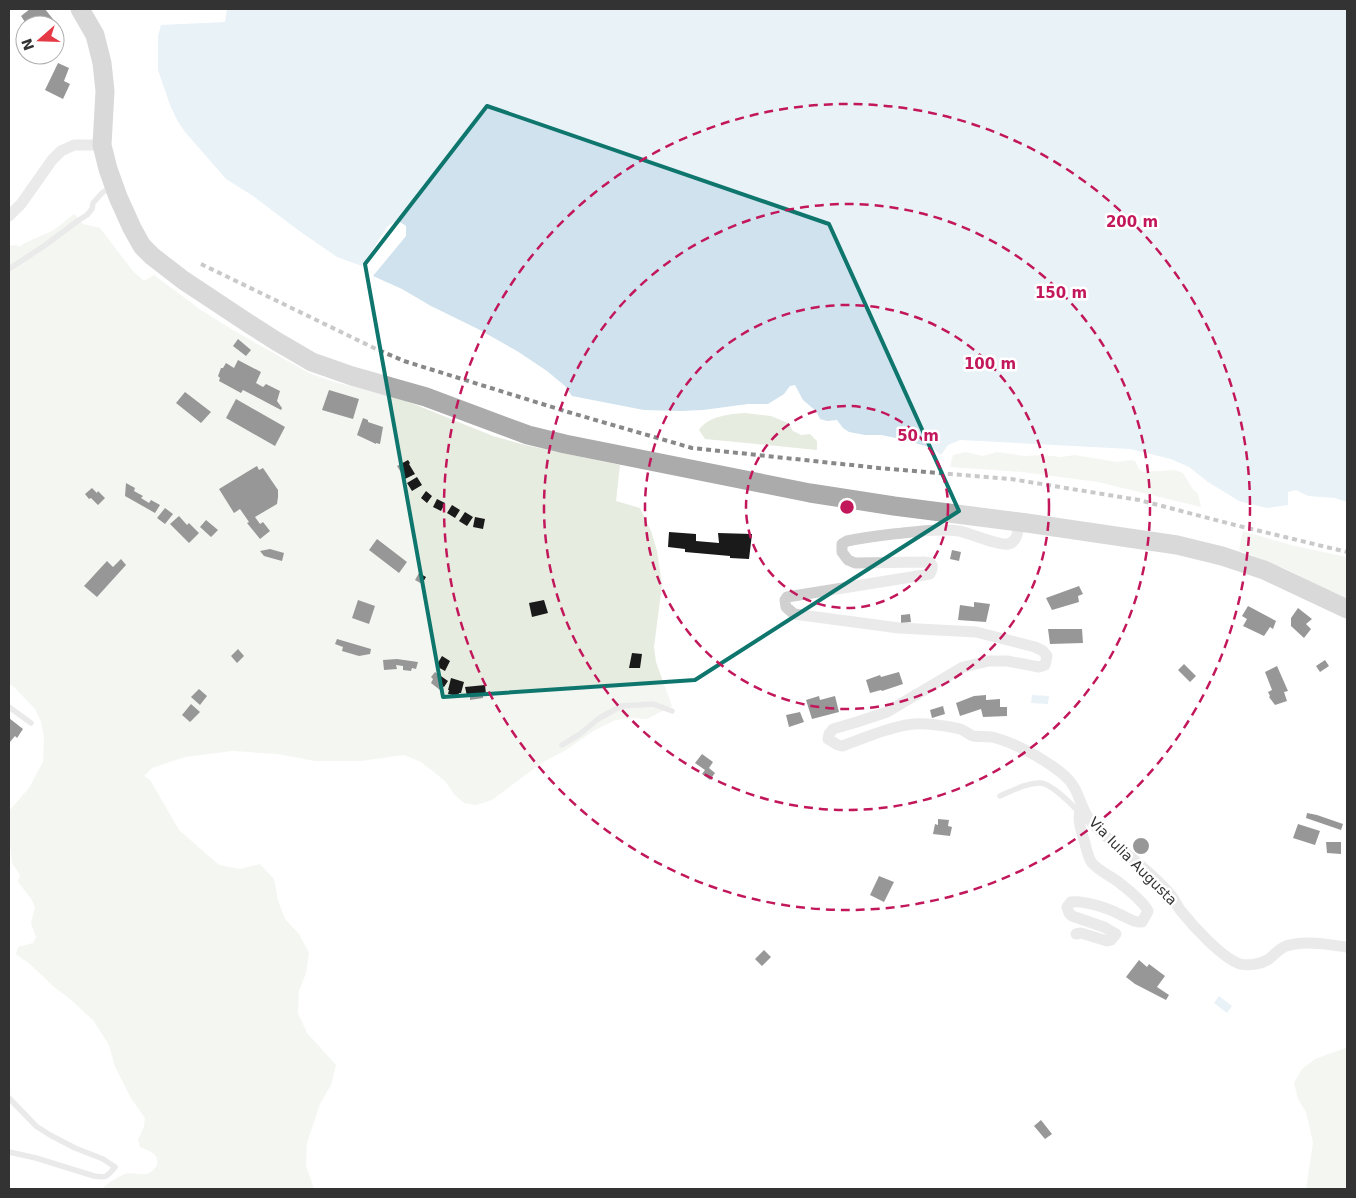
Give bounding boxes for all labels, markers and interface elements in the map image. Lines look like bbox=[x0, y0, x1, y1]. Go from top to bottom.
north arrow bbox=[15, 15, 65, 65]
text: N bbox=[18, 36, 37, 53]
text: 200 m bbox=[1106, 213, 1158, 231]
text: 150 m bbox=[1035, 284, 1087, 302]
text: 100 m bbox=[964, 355, 1016, 373]
text: 50 m bbox=[897, 427, 939, 445]
centre of rings bbox=[838, 498, 856, 516]
street label: Via Iulia Augusta bbox=[1086, 814, 1180, 908]

